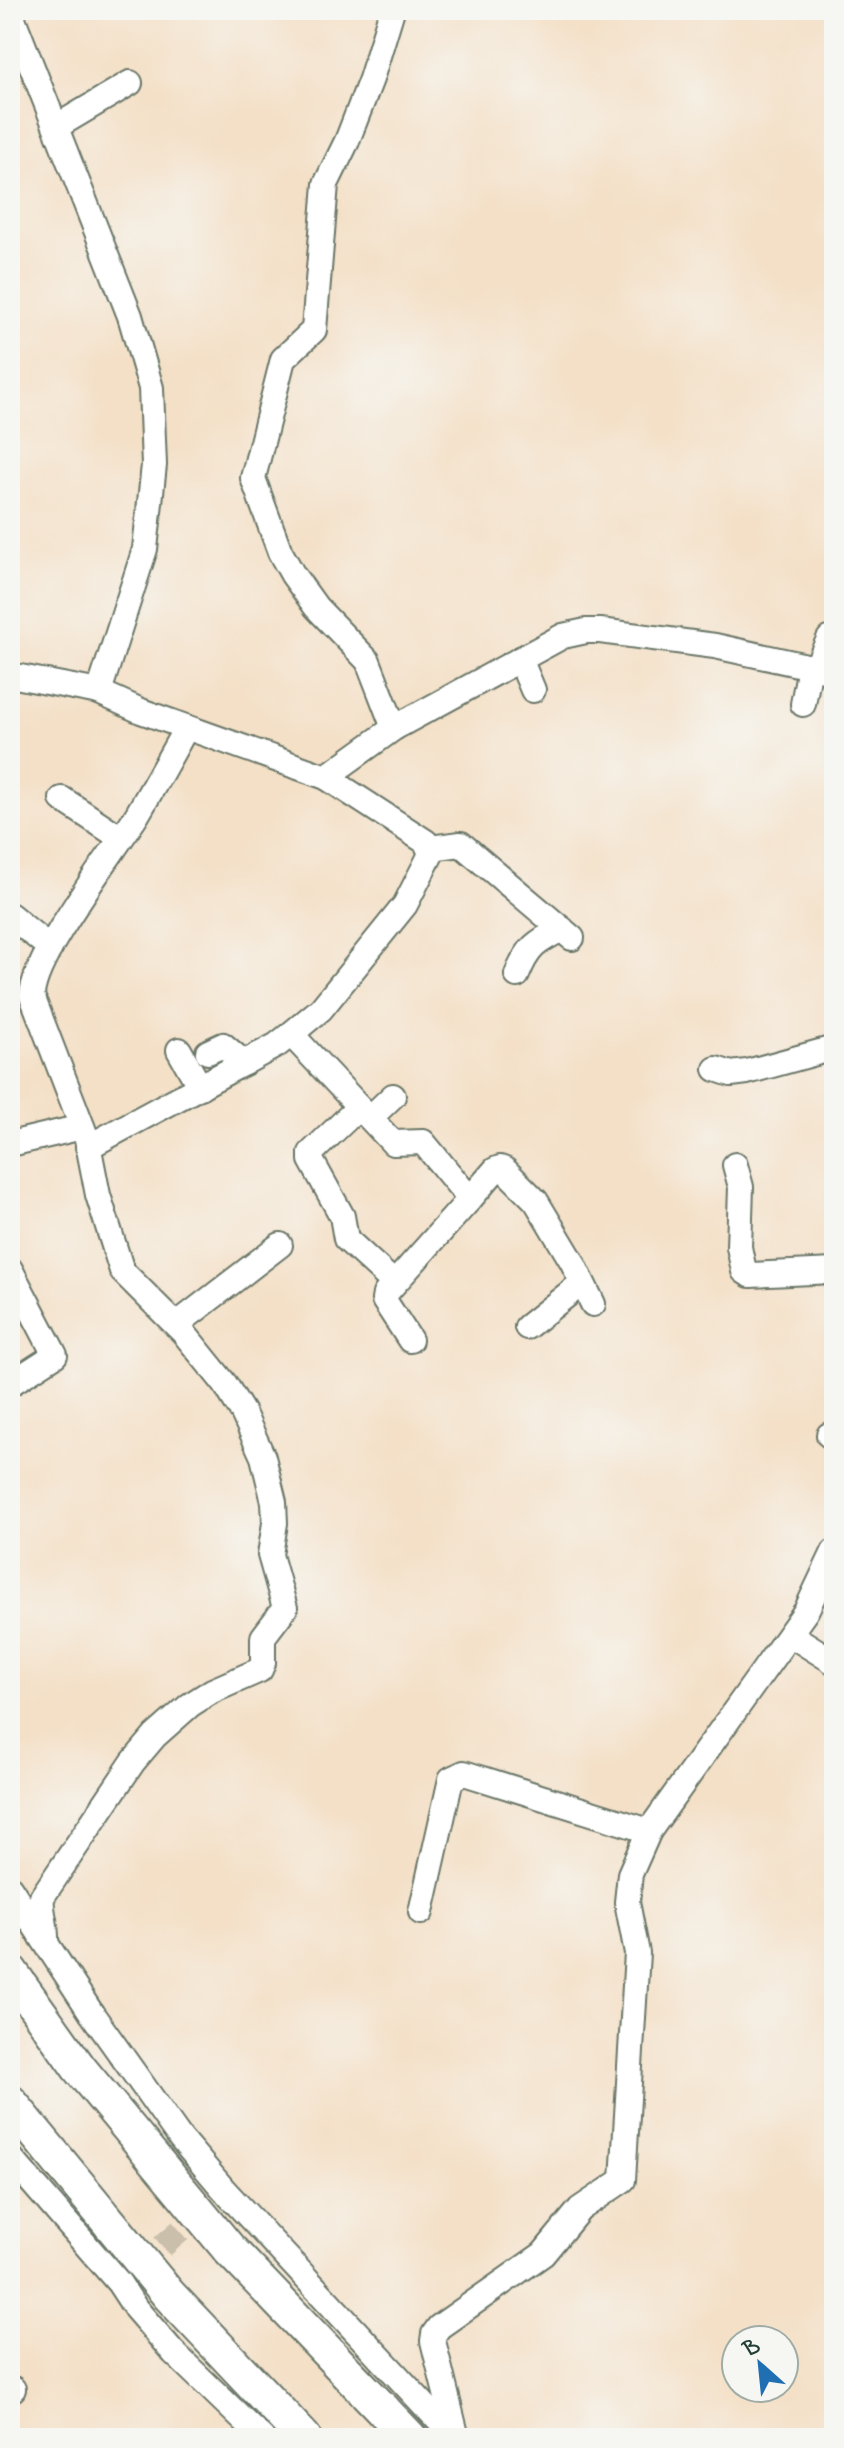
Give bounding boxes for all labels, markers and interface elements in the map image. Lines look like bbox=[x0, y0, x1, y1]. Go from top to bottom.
north arrow bbox=[720, 2324, 800, 2404]
text: B bbox=[738, 2331, 766, 2367]

